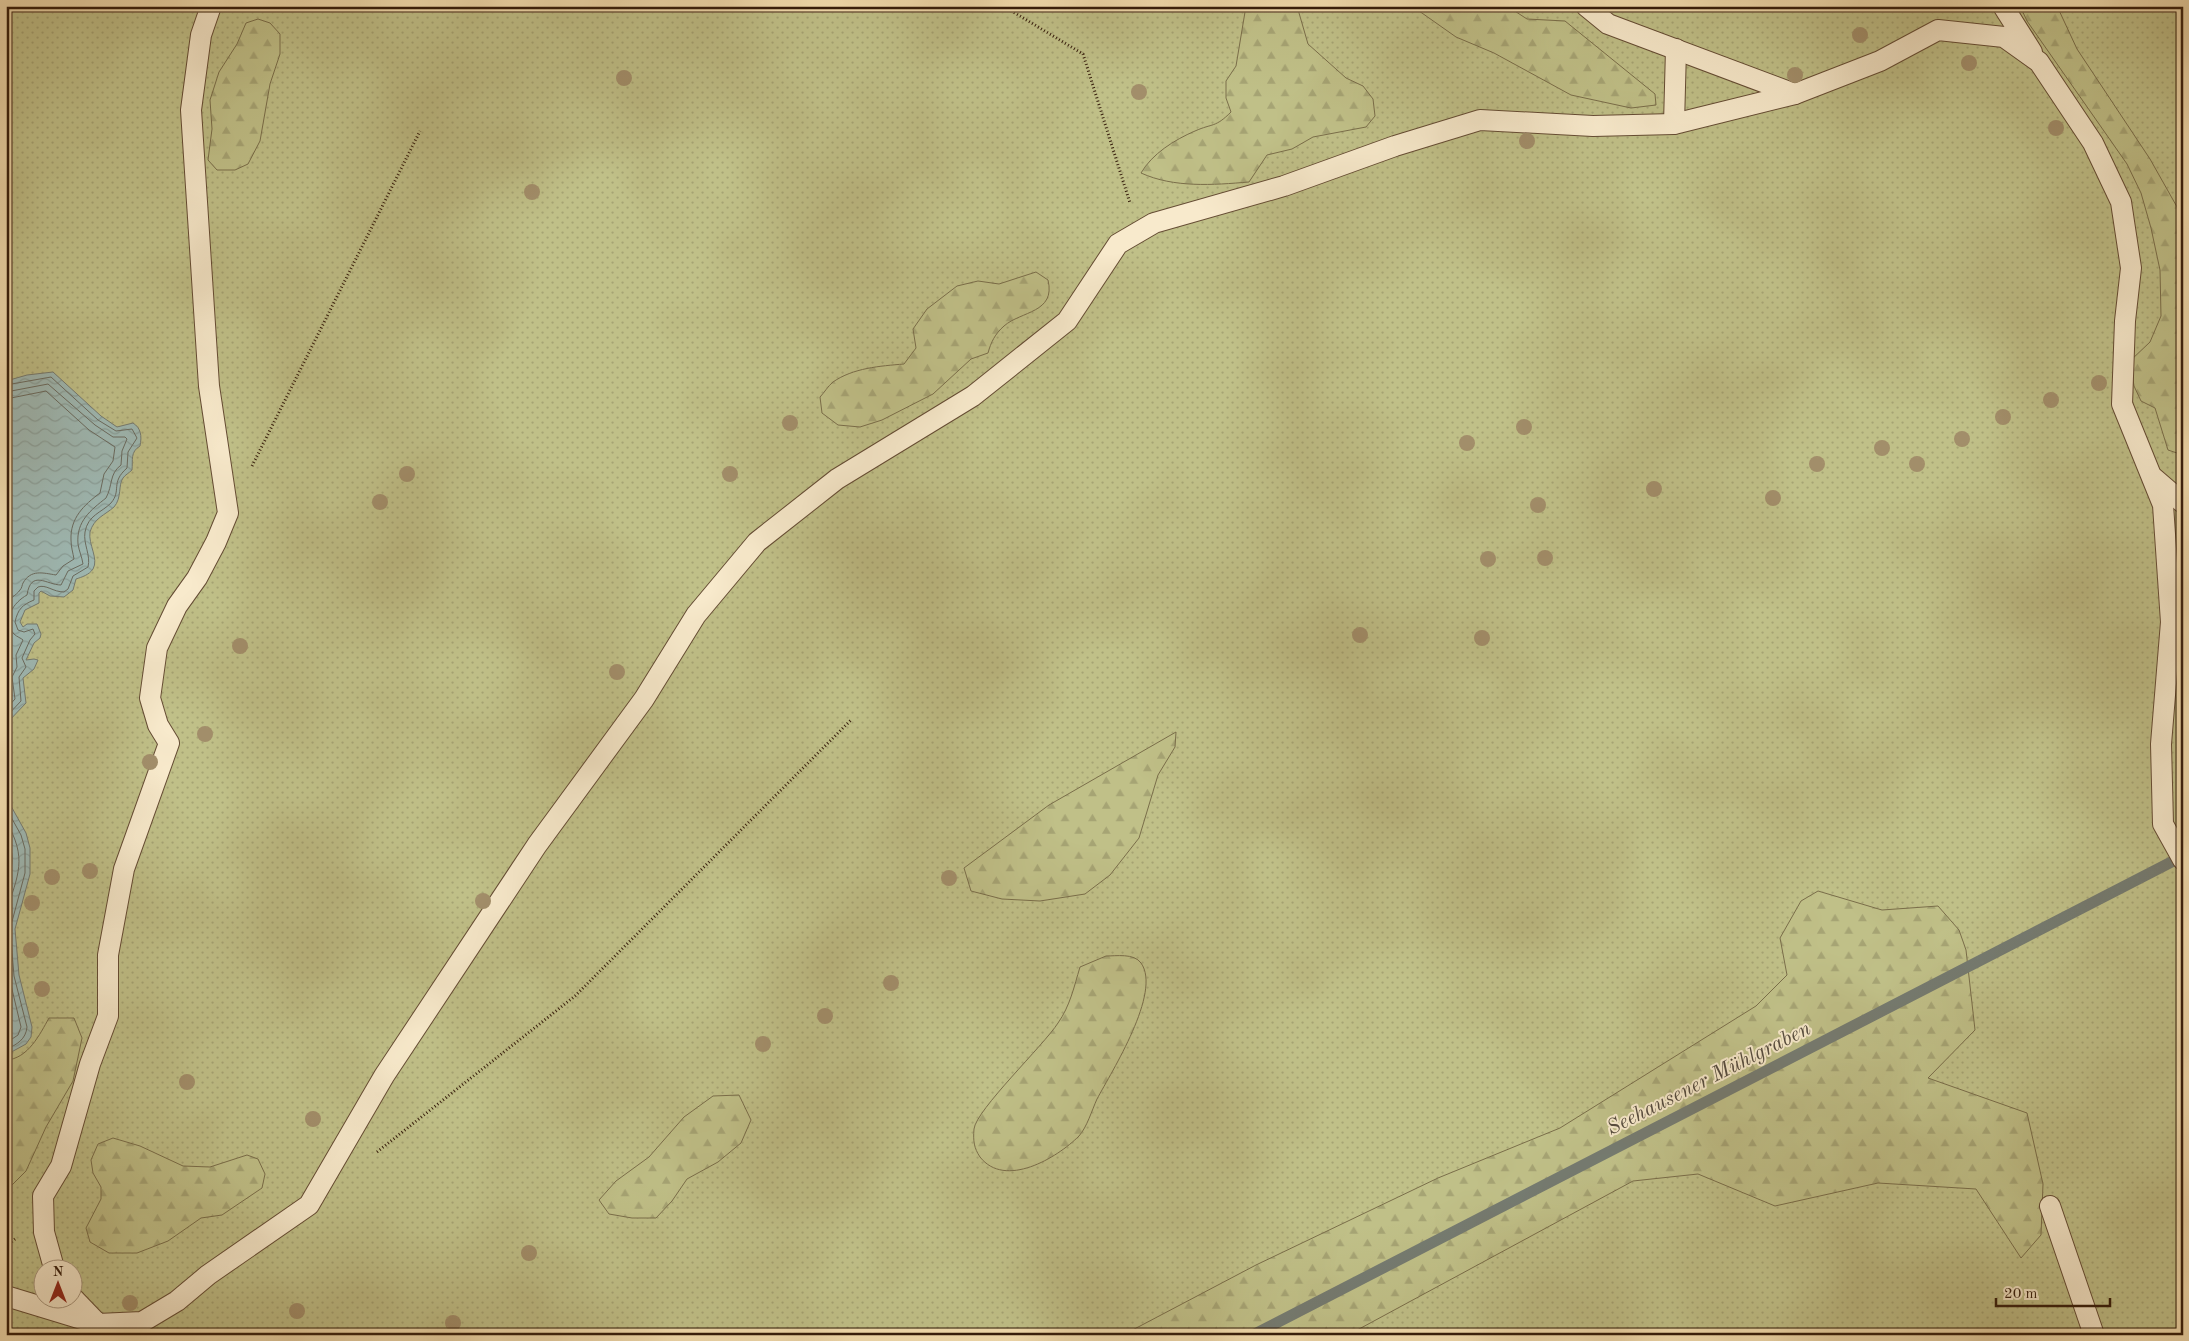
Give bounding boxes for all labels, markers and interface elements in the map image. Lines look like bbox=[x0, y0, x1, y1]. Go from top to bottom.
water label: Seehausener Mühlgraben bbox=[1604, 1018, 1814, 1140]
north arrow bbox=[32, 1258, 82, 1308]
text: N bbox=[53, 1265, 64, 1279]
scale bar bbox=[1996, 1276, 2110, 1308]
text: 20 m bbox=[2004, 1287, 2038, 1302]

